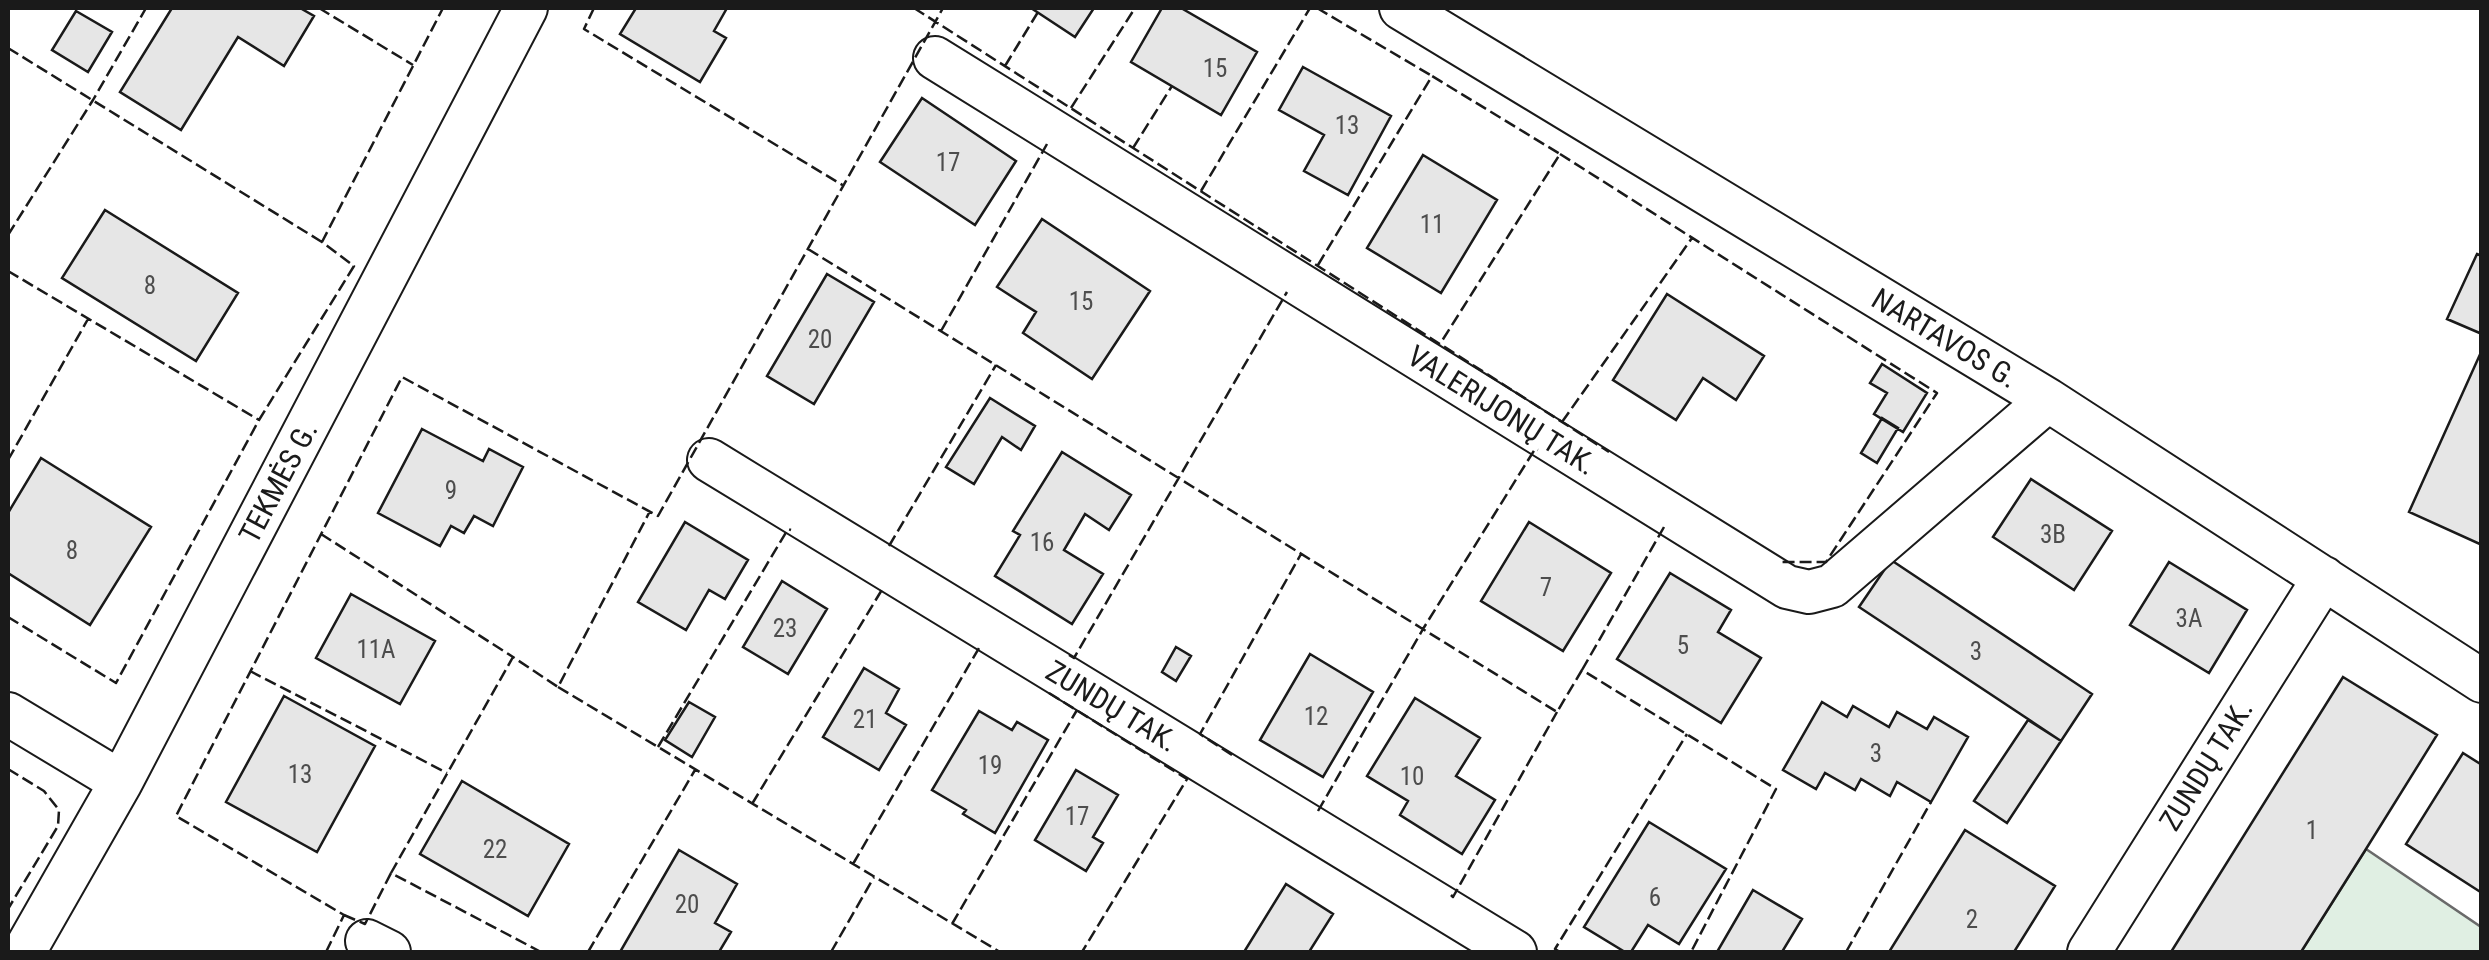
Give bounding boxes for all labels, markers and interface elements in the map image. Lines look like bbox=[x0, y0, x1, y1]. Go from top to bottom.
house number: 15 bbox=[1203, 54, 1227, 83]
house number: 13 bbox=[1335, 111, 1359, 140]
house number: 17 bbox=[936, 148, 960, 177]
house number: 11 bbox=[1420, 210, 1444, 239]
house number: 8 bbox=[144, 271, 156, 300]
street label: NARTAVOS G. bbox=[1866, 281, 2024, 395]
house number: 15 bbox=[1069, 287, 1093, 316]
house number: 20 bbox=[808, 325, 832, 354]
street label: VALERIJONŲ TAK. bbox=[1401, 338, 1603, 482]
street label: TEKMĖS G. bbox=[231, 415, 325, 549]
house number: 9 bbox=[445, 476, 457, 505]
house number: 3B bbox=[2040, 520, 2066, 549]
house number: 16 bbox=[1030, 528, 1054, 557]
house number: 8 bbox=[66, 536, 78, 565]
house number: 7 bbox=[1540, 573, 1552, 602]
house number: 3A bbox=[2176, 604, 2202, 633]
house number: 23 bbox=[773, 614, 797, 643]
house number: 5 bbox=[1677, 631, 1689, 660]
house number: 11A bbox=[356, 635, 396, 664]
house number: 3 bbox=[1970, 637, 1982, 666]
street label: ZUNDŲ TAK. bbox=[1040, 653, 1184, 759]
street label: ZUNDŲ TAK. bbox=[2152, 693, 2260, 837]
house number: 12 bbox=[1304, 702, 1328, 731]
house number: 21 bbox=[853, 705, 877, 734]
house number: 3 bbox=[1870, 739, 1882, 768]
house number: 19 bbox=[978, 751, 1002, 780]
house number: 13 bbox=[288, 760, 312, 789]
house number: 10 bbox=[1400, 762, 1424, 791]
house number: 17 bbox=[1065, 802, 1089, 831]
house number: 1 bbox=[2306, 816, 2318, 845]
house number: 22 bbox=[483, 835, 507, 864]
house number: 6 bbox=[1649, 883, 1661, 912]
house number: 20 bbox=[675, 890, 699, 919]
house number: 2 bbox=[1966, 905, 1978, 934]

